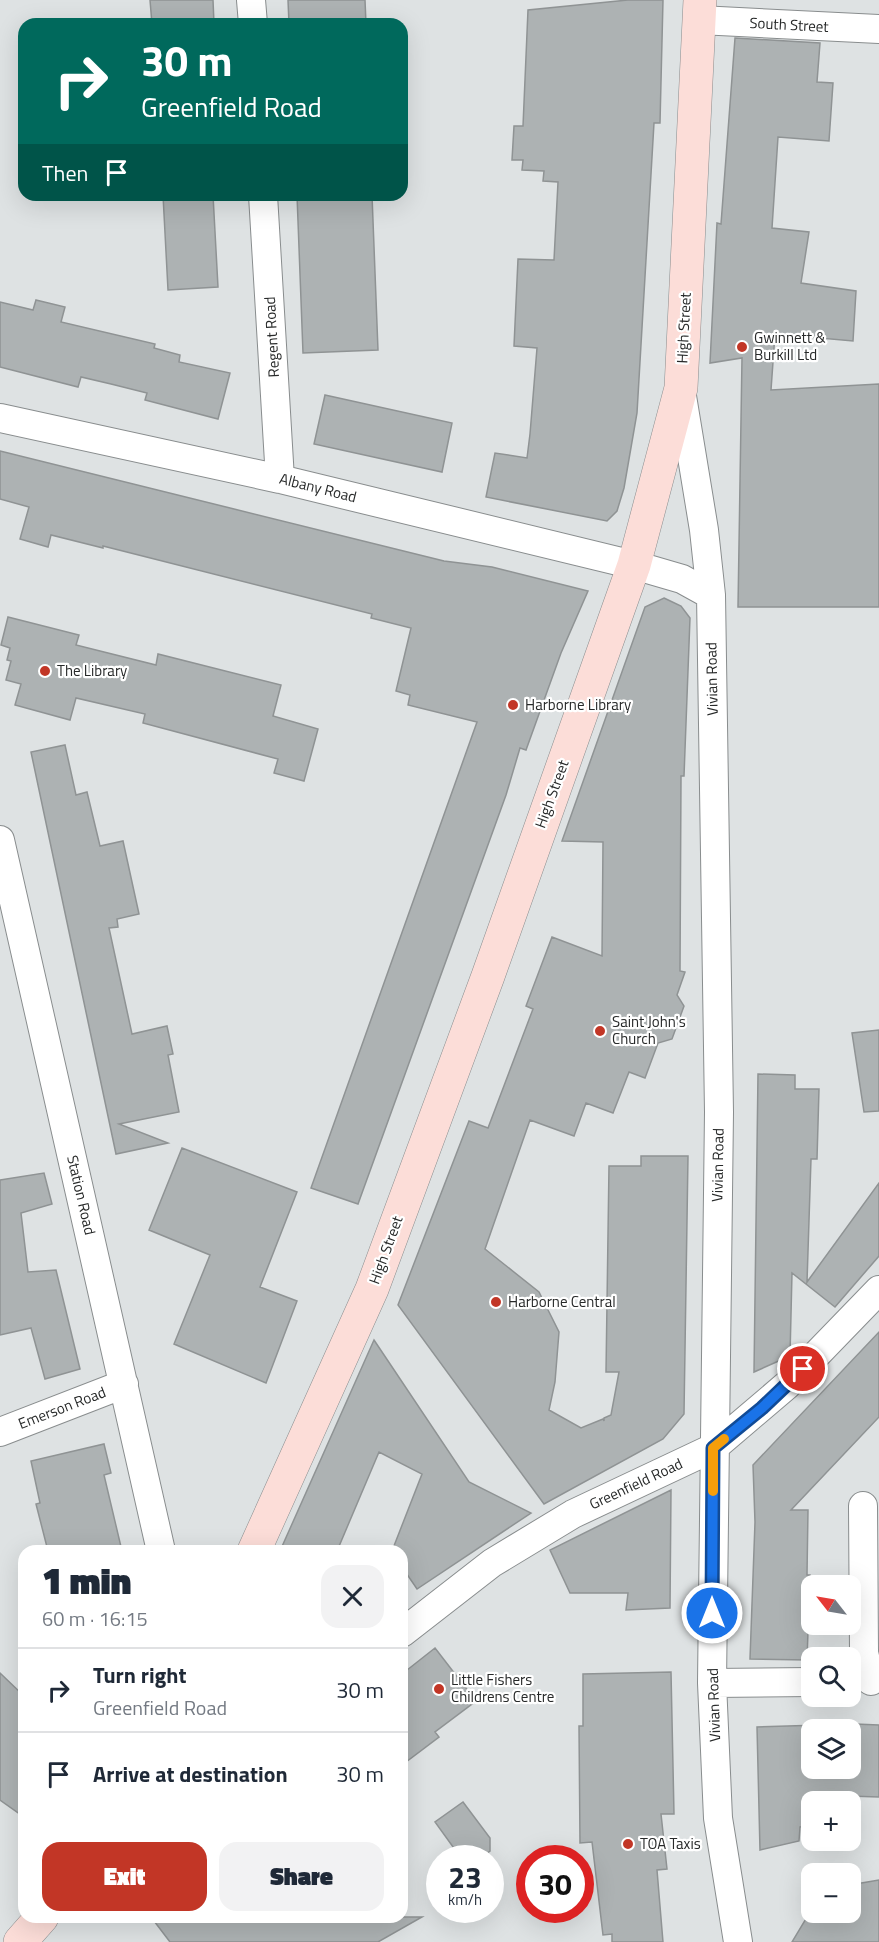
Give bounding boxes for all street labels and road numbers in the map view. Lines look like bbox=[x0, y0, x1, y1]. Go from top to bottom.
street label: South Street bbox=[749, 11, 830, 38]
street label: High Street bbox=[670, 291, 697, 364]
street label: Regent Road bbox=[258, 296, 285, 378]
street label: Albany Road bbox=[277, 467, 359, 508]
street label: Vivian Road bbox=[699, 642, 724, 716]
street label: High Street bbox=[529, 756, 575, 831]
street label: Vivian Road bbox=[705, 1128, 730, 1202]
street label: Station Road bbox=[61, 1153, 102, 1237]
street label: High Street bbox=[363, 1212, 409, 1287]
street label: Emerson Road bbox=[15, 1380, 109, 1435]
street label: Greenfield Road bbox=[585, 1452, 686, 1515]
street label: Vivian Road bbox=[701, 1668, 726, 1742]

